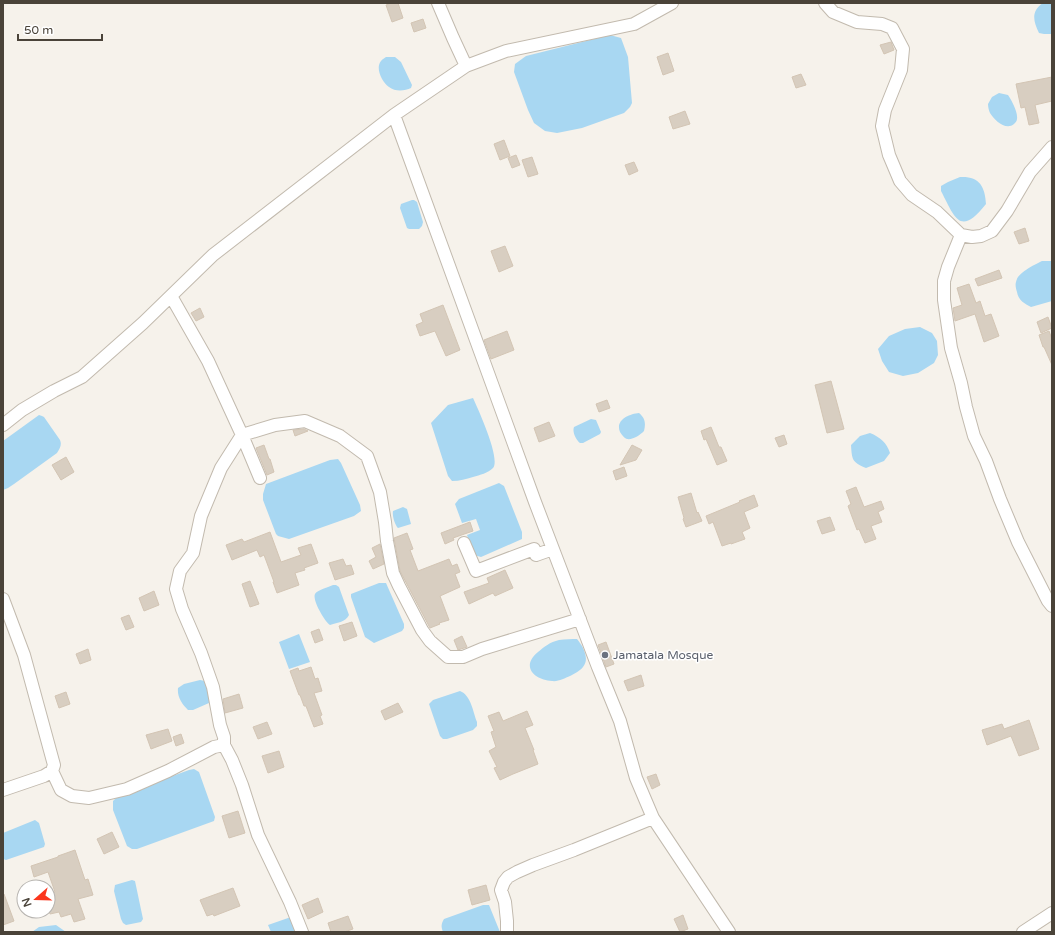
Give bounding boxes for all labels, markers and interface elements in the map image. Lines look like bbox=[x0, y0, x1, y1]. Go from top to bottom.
scale bar bbox=[18, 16, 102, 42]
text: 50 m bbox=[24, 23, 53, 37]
place label: Jamatala Mosque bbox=[613, 648, 713, 662]
marker: Jamatala Mosque bbox=[600, 650, 610, 660]
north arrow bbox=[16, 879, 56, 919]
text: N bbox=[19, 896, 35, 909]

